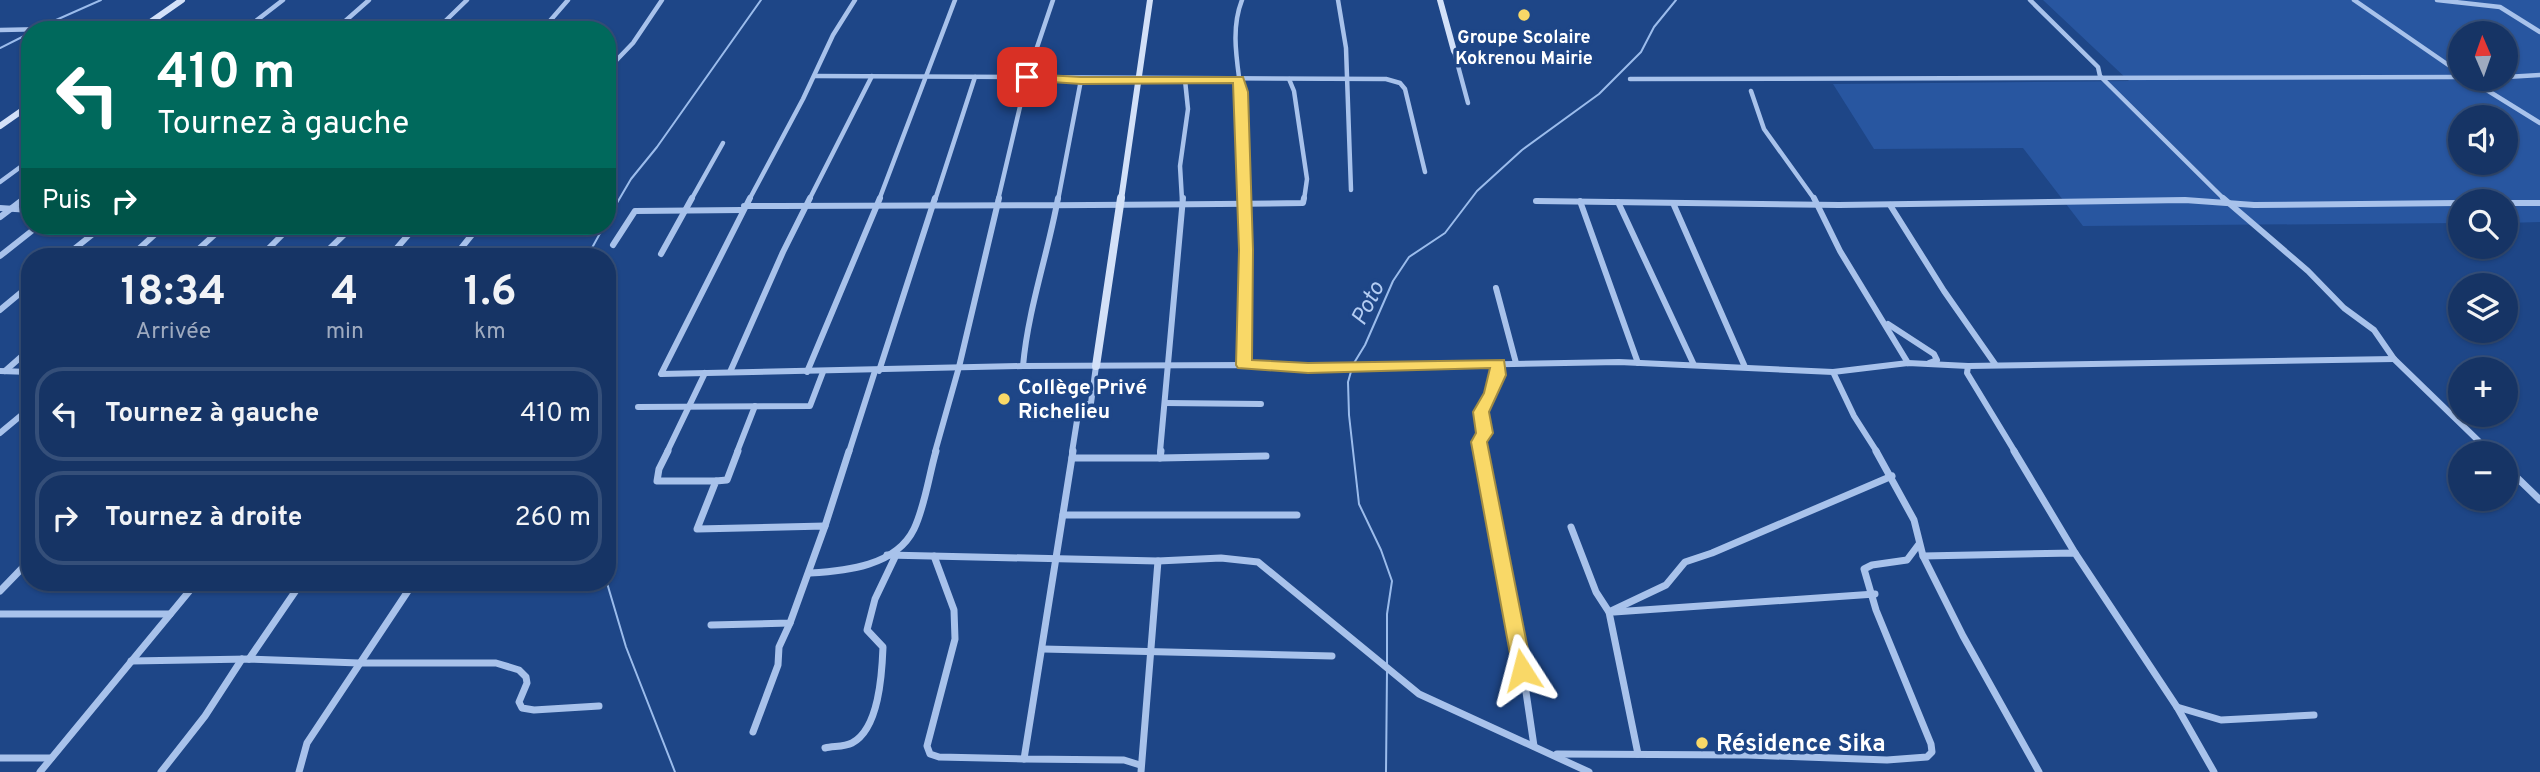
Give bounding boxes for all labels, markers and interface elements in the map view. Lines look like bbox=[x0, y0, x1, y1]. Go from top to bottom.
marker: Groupe Scolaire Kokrenou Mairie bbox=[1516, 7, 1532, 23]
north arrow bbox=[2448, 21, 2518, 91]
map controls bbox=[2448, 21, 2518, 511]
place label: Groupe Scolaire Kokrenou Mairie bbox=[1455, 27, 1593, 71]
text: 410 m bbox=[157, 44, 295, 106]
pin bbox=[997, 47, 1057, 107]
icon: left bbox=[42, 49, 133, 140]
icon: arrive bbox=[1008, 58, 1046, 96]
text: Tournez à gauche bbox=[157, 105, 409, 145]
button: sound bbox=[2448, 105, 2518, 175]
icon: right bbox=[105, 182, 143, 220]
text: Puis bbox=[42, 185, 91, 218]
button: search bbox=[2448, 189, 2518, 259]
text: 18:34 bbox=[121, 267, 226, 320]
text: 4 bbox=[331, 267, 358, 320]
text: 1.6 bbox=[463, 267, 516, 320]
button: layers bbox=[2448, 273, 2518, 343]
water label: Poto bbox=[1346, 277, 1393, 331]
text: Arrivée bbox=[136, 318, 211, 347]
text: min bbox=[326, 318, 364, 347]
text: km bbox=[474, 318, 506, 347]
button: + bbox=[2448, 357, 2518, 427]
place label: Collège Privé Richelieu bbox=[1018, 375, 1147, 426]
marker: Collège Privé Richelieu bbox=[996, 391, 1012, 407]
icon: left bbox=[46, 395, 84, 433]
text: Tournez à gauche bbox=[105, 398, 319, 431]
text: 410 m bbox=[520, 398, 591, 431]
button: − bbox=[2448, 441, 2518, 511]
icon: right bbox=[46, 499, 84, 537]
text: Tournez à droite bbox=[105, 502, 302, 535]
text: 260 m bbox=[515, 502, 591, 535]
position arrow bbox=[1485, 633, 1559, 707]
place label: Résidence Sika bbox=[1716, 730, 1886, 760]
marker: Résidence Sika bbox=[1694, 735, 1710, 751]

